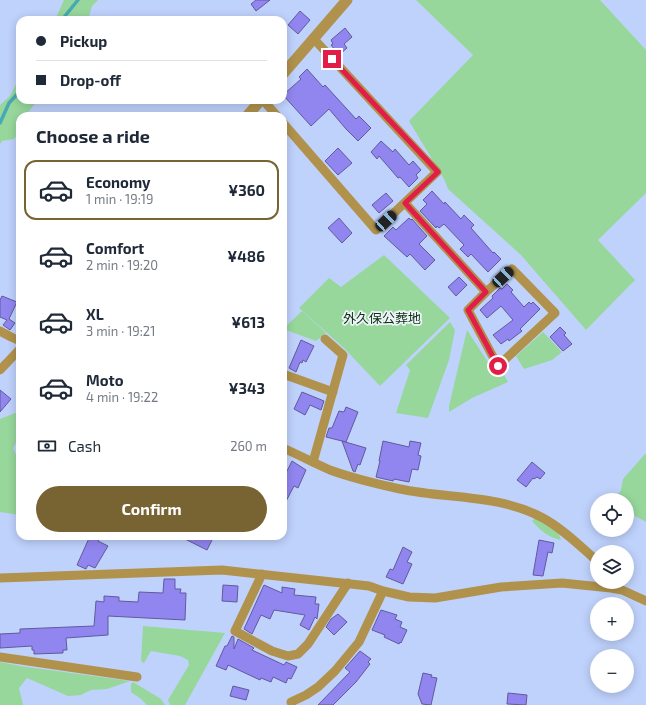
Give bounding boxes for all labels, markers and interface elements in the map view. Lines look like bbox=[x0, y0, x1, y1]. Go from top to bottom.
text: Pickup bbox=[60, 32, 107, 50]
route end bbox=[323, 50, 341, 68]
text: Drop-off bbox=[60, 71, 121, 89]
text: Choose a ride bbox=[36, 125, 150, 147]
icon: car bbox=[38, 172, 74, 208]
text: Economy bbox=[86, 173, 151, 191]
text: ¥360 bbox=[228, 181, 265, 199]
text: 1 min · 19:19 bbox=[86, 191, 153, 207]
car bbox=[373, 208, 399, 234]
icon: car bbox=[38, 238, 74, 274]
text: Comfort bbox=[86, 239, 144, 257]
text: ¥486 bbox=[227, 247, 265, 265]
text: 2 min · 19:20 bbox=[86, 257, 158, 273]
car bbox=[490, 264, 516, 290]
icon: car bbox=[38, 304, 74, 340]
text: XL bbox=[86, 305, 104, 323]
park label: 外久保公葬地 bbox=[343, 310, 421, 326]
text: ¥613 bbox=[231, 313, 265, 331]
text: 3 min · 19:21 bbox=[86, 323, 155, 339]
route start bbox=[489, 357, 507, 375]
icon: car bbox=[38, 370, 74, 406]
text: Moto bbox=[86, 371, 124, 389]
text: ¥343 bbox=[228, 379, 265, 397]
text: 4 min · 19:22 bbox=[86, 389, 158, 405]
icon: cash bbox=[36, 435, 58, 457]
text: Cash bbox=[68, 437, 101, 455]
text: 260 m bbox=[230, 438, 267, 454]
button: Confirm bbox=[36, 486, 267, 532]
map controls bbox=[590, 493, 634, 693]
button: locate bbox=[590, 493, 634, 537]
button: layers bbox=[590, 545, 634, 589]
button: + bbox=[590, 597, 634, 641]
button: − bbox=[590, 649, 634, 693]

